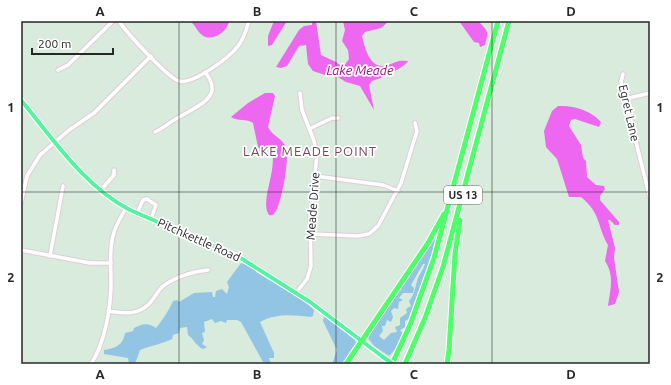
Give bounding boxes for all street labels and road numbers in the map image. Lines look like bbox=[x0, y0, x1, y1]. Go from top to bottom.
street label: Egret Lane bbox=[617, 83, 642, 143]
street label: Meade Drive bbox=[304, 172, 321, 240]
road number: US 13 bbox=[444, 186, 482, 204]
street label: Pitchkettle Road bbox=[156, 215, 243, 264]

